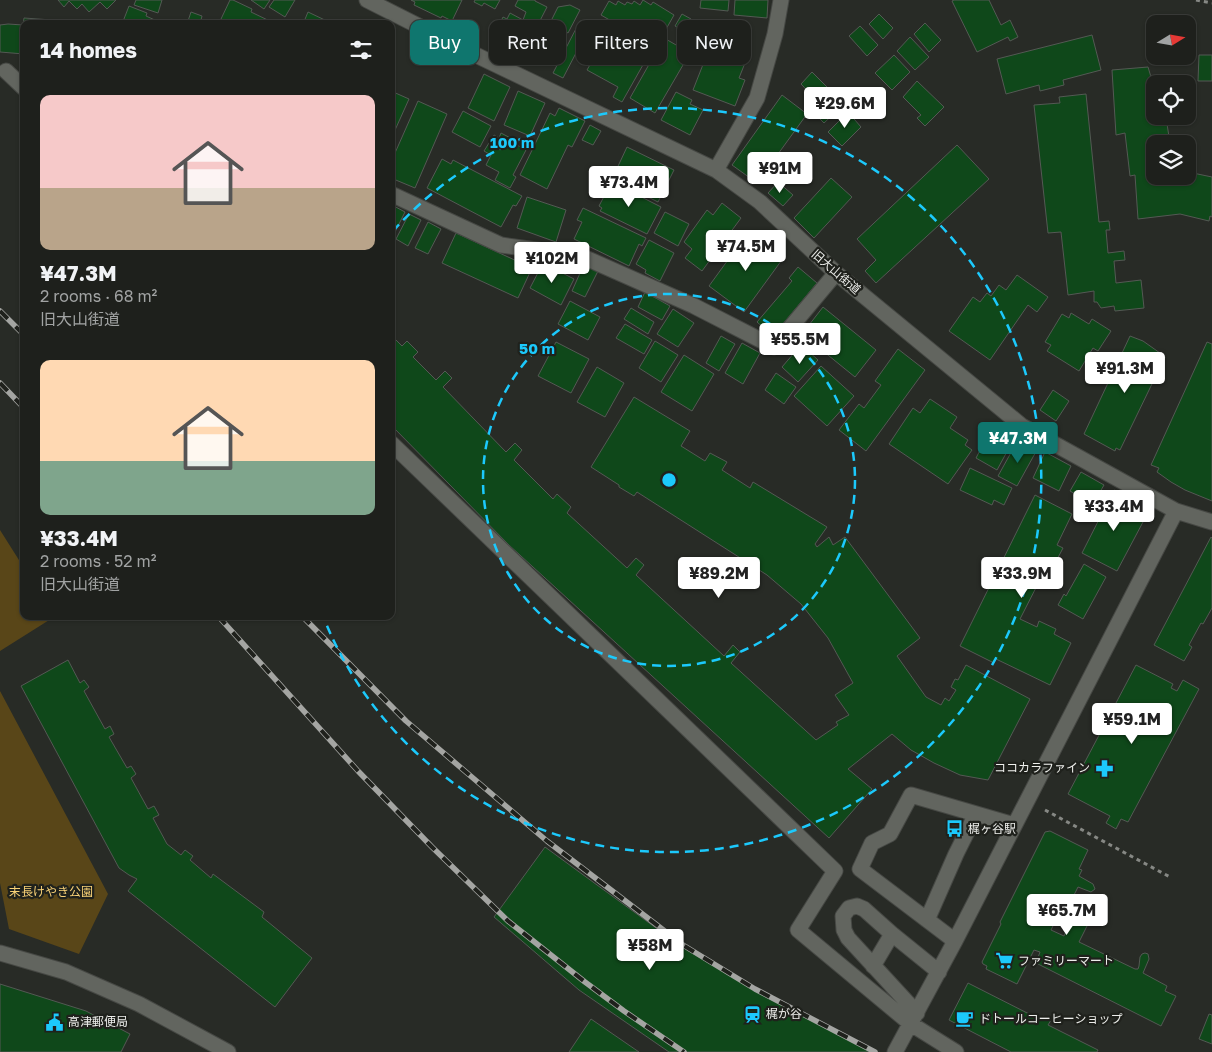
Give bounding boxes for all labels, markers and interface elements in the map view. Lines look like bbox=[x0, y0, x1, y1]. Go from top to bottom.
north arrow bbox=[1146, 15, 1196, 65]
map controls bbox=[1146, 15, 1196, 185]
chip: Buy bbox=[410, 20, 479, 65]
chip: Rent bbox=[489, 20, 566, 65]
chip: Filters bbox=[576, 20, 667, 65]
chip: New bbox=[677, 20, 751, 65]
icon: filters bbox=[347, 36, 375, 64]
text: 14 homes bbox=[40, 37, 137, 63]
button: locate bbox=[1146, 75, 1196, 125]
pin: ¥29.6M bbox=[804, 86, 886, 129]
text: ¥29.6M bbox=[815, 93, 875, 113]
icon: home bbox=[163, 128, 253, 218]
text: 100 m bbox=[490, 133, 534, 151]
button: layers bbox=[1146, 135, 1196, 185]
pin: ¥91M bbox=[750, 152, 810, 194]
text: ¥91M bbox=[758, 158, 802, 178]
pin: ¥73.4M bbox=[588, 166, 670, 208]
text: ¥73.4M bbox=[600, 172, 658, 192]
pin: ¥74.5M bbox=[705, 230, 787, 272]
text: ¥74.5M bbox=[717, 236, 775, 256]
pin: ¥102M bbox=[517, 242, 587, 284]
street label: 旧大山街道 bbox=[809, 246, 864, 297]
text: ¥102M bbox=[525, 248, 579, 268]
text: ¥47.3M bbox=[40, 260, 117, 286]
text: 2 rooms · 68 m² bbox=[40, 286, 157, 306]
text: 旧大山街道 bbox=[40, 309, 120, 329]
pin: ¥55.5M bbox=[759, 322, 841, 365]
text: ¥55.5M bbox=[770, 329, 830, 349]
text: 50 m bbox=[519, 339, 555, 357]
pin: ¥91.3M bbox=[1084, 352, 1166, 394]
text: ¥91.3M bbox=[1096, 358, 1154, 378]
icon: home bbox=[163, 393, 253, 483]
pin: ¥47.3M bbox=[977, 422, 1059, 464]
text: ¥47.3M bbox=[989, 428, 1047, 448]
centre of rings bbox=[660, 471, 678, 489]
pin: ¥33.4M bbox=[1073, 490, 1155, 532]
text: ¥33.4M bbox=[1084, 496, 1144, 516]
text: ¥33.4M bbox=[40, 525, 118, 551]
text: 2 rooms · 52 m² bbox=[40, 551, 156, 571]
pin: ¥89.2M bbox=[678, 556, 760, 599]
pin: ¥33.9M bbox=[981, 556, 1063, 599]
text: ¥89.2M bbox=[689, 563, 749, 583]
text: ¥33.9M bbox=[992, 563, 1052, 583]
text: 旧大山街道 bbox=[40, 574, 120, 594]
pin: ¥59.1M bbox=[1091, 702, 1173, 745]
text: ¥59.1M bbox=[1103, 709, 1161, 729]
pharmacy icon: ココカラファイン bbox=[1094, 758, 1114, 778]
place label: ココカラファイン bbox=[994, 760, 1090, 775]
bus stop icon: 梶ヶ谷駅 bbox=[944, 819, 964, 839]
place label: 梶ヶ谷駅 bbox=[968, 821, 1016, 836]
park label: 末長けやき公園 bbox=[9, 884, 93, 899]
pin: ¥65.7M bbox=[1026, 894, 1108, 936]
text: ¥65.7M bbox=[1038, 900, 1096, 920]
pin: ¥58M bbox=[620, 928, 680, 971]
text: ¥58M bbox=[628, 935, 672, 955]
supermarket icon: ファミリーマート bbox=[994, 951, 1014, 971]
place label: ファミリーマート bbox=[1018, 953, 1114, 968]
station icon: 梶が谷 bbox=[742, 1004, 762, 1024]
place label: 梶が谷 bbox=[766, 1006, 802, 1021]
cafe icon: ドトールコーヒーショップ bbox=[955, 1009, 975, 1029]
place label: ドトールコーヒーショップ bbox=[979, 1011, 1123, 1026]
public building icon: 高津郵便局 bbox=[44, 1012, 64, 1032]
place label: 高津郵便局 bbox=[68, 1014, 128, 1029]

